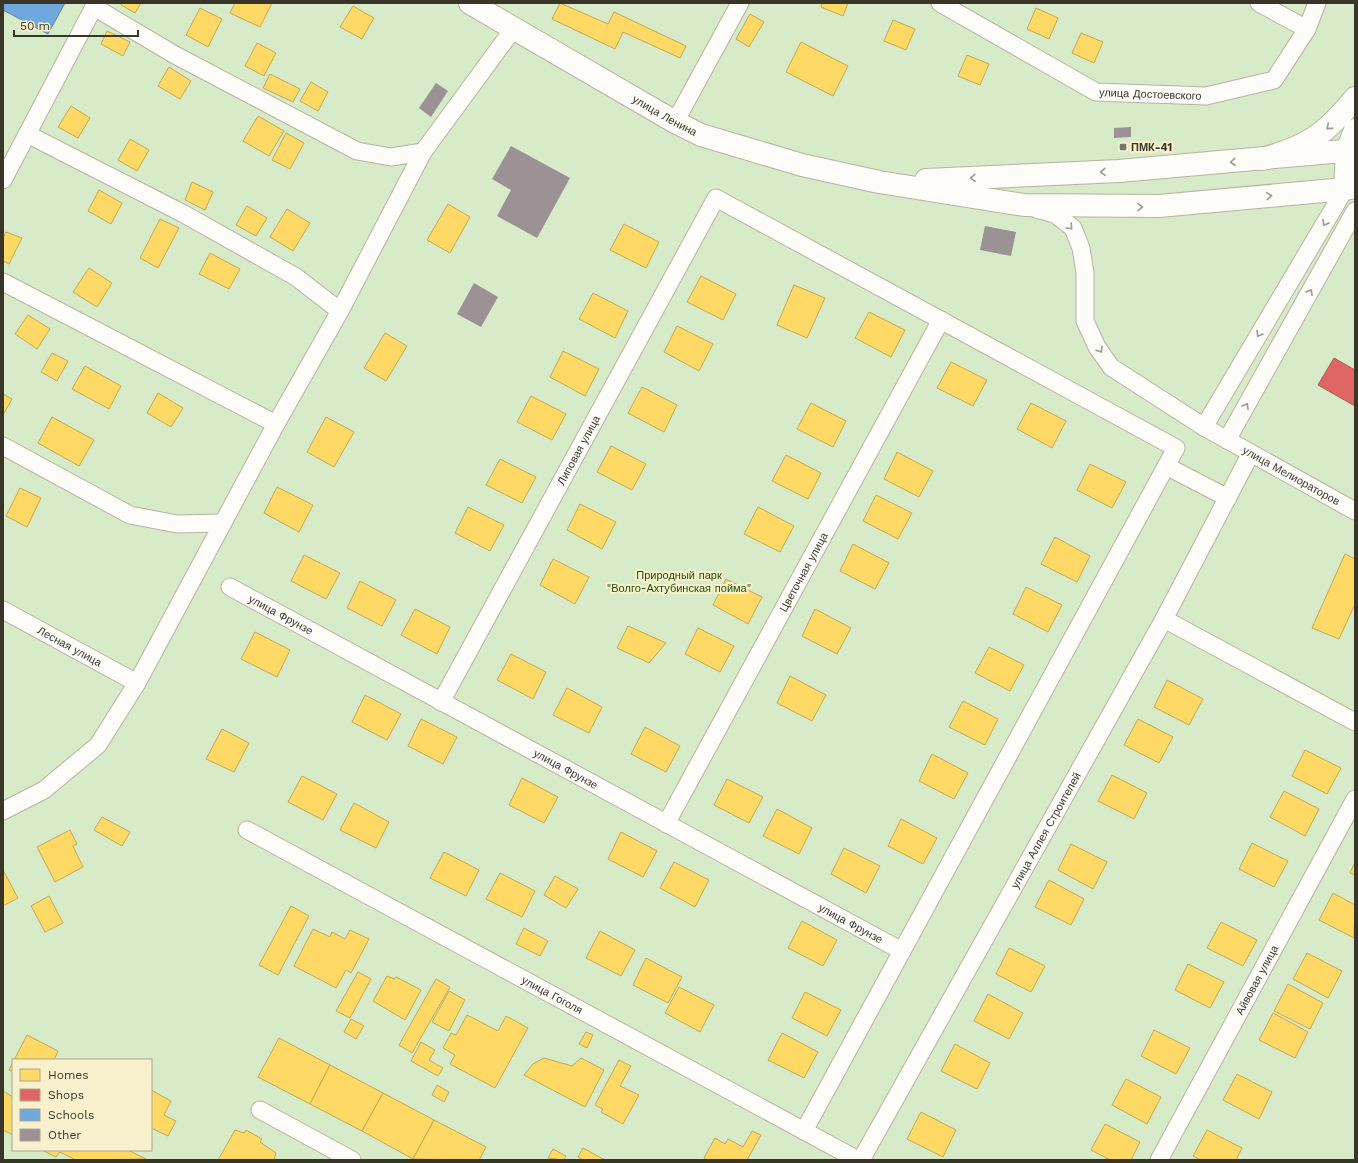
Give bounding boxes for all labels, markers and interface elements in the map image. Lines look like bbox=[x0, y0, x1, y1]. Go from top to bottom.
scale bar bbox=[14, 12, 138, 38]
text: 50 m bbox=[20, 19, 50, 33]
street label: улица Достоевского bbox=[1099, 86, 1202, 102]
street label: улица Ленина bbox=[630, 92, 700, 139]
one-way arrow bbox=[1326, 123, 1334, 130]
place label: ПМК-41 bbox=[1131, 141, 1172, 154]
marker: ПМК-41 bbox=[1118, 142, 1128, 152]
one-way arrow bbox=[1230, 157, 1236, 166]
one-way arrow bbox=[1100, 167, 1106, 176]
one-way arrow bbox=[970, 174, 976, 182]
one-way arrow bbox=[1266, 192, 1273, 201]
one-way arrow bbox=[1137, 203, 1143, 211]
one-way arrow bbox=[1323, 219, 1330, 226]
one-way arrow bbox=[1066, 222, 1073, 230]
one-way arrow bbox=[1305, 289, 1312, 296]
one-way arrow bbox=[1257, 330, 1264, 337]
one-way arrow bbox=[1095, 346, 1102, 353]
one-way arrow bbox=[1242, 403, 1249, 410]
street label: Липовая улица bbox=[554, 412, 603, 487]
street label: улица Мелиораторов bbox=[1241, 443, 1342, 508]
street label: Цветочная улица bbox=[777, 529, 831, 614]
park label: Природный парк "Волго-Ахтубинская пойма" bbox=[607, 569, 751, 595]
street label: улица Фрунзе bbox=[247, 592, 315, 637]
street label: Лесная улица bbox=[35, 624, 105, 669]
street label: улица Фрунзе bbox=[532, 746, 600, 792]
street label: улица Аллея Строителей bbox=[1008, 770, 1083, 890]
street label: улица Фрунзе bbox=[816, 901, 885, 946]
street label: Айвовая улица bbox=[1233, 942, 1281, 1017]
street label: улица Гоголя bbox=[520, 973, 585, 1017]
legend bbox=[12, 1059, 152, 1151]
text: Homes bbox=[48, 1068, 89, 1082]
text: Shops bbox=[48, 1088, 84, 1102]
text: Schools bbox=[48, 1108, 94, 1122]
text: Other bbox=[48, 1128, 81, 1142]

